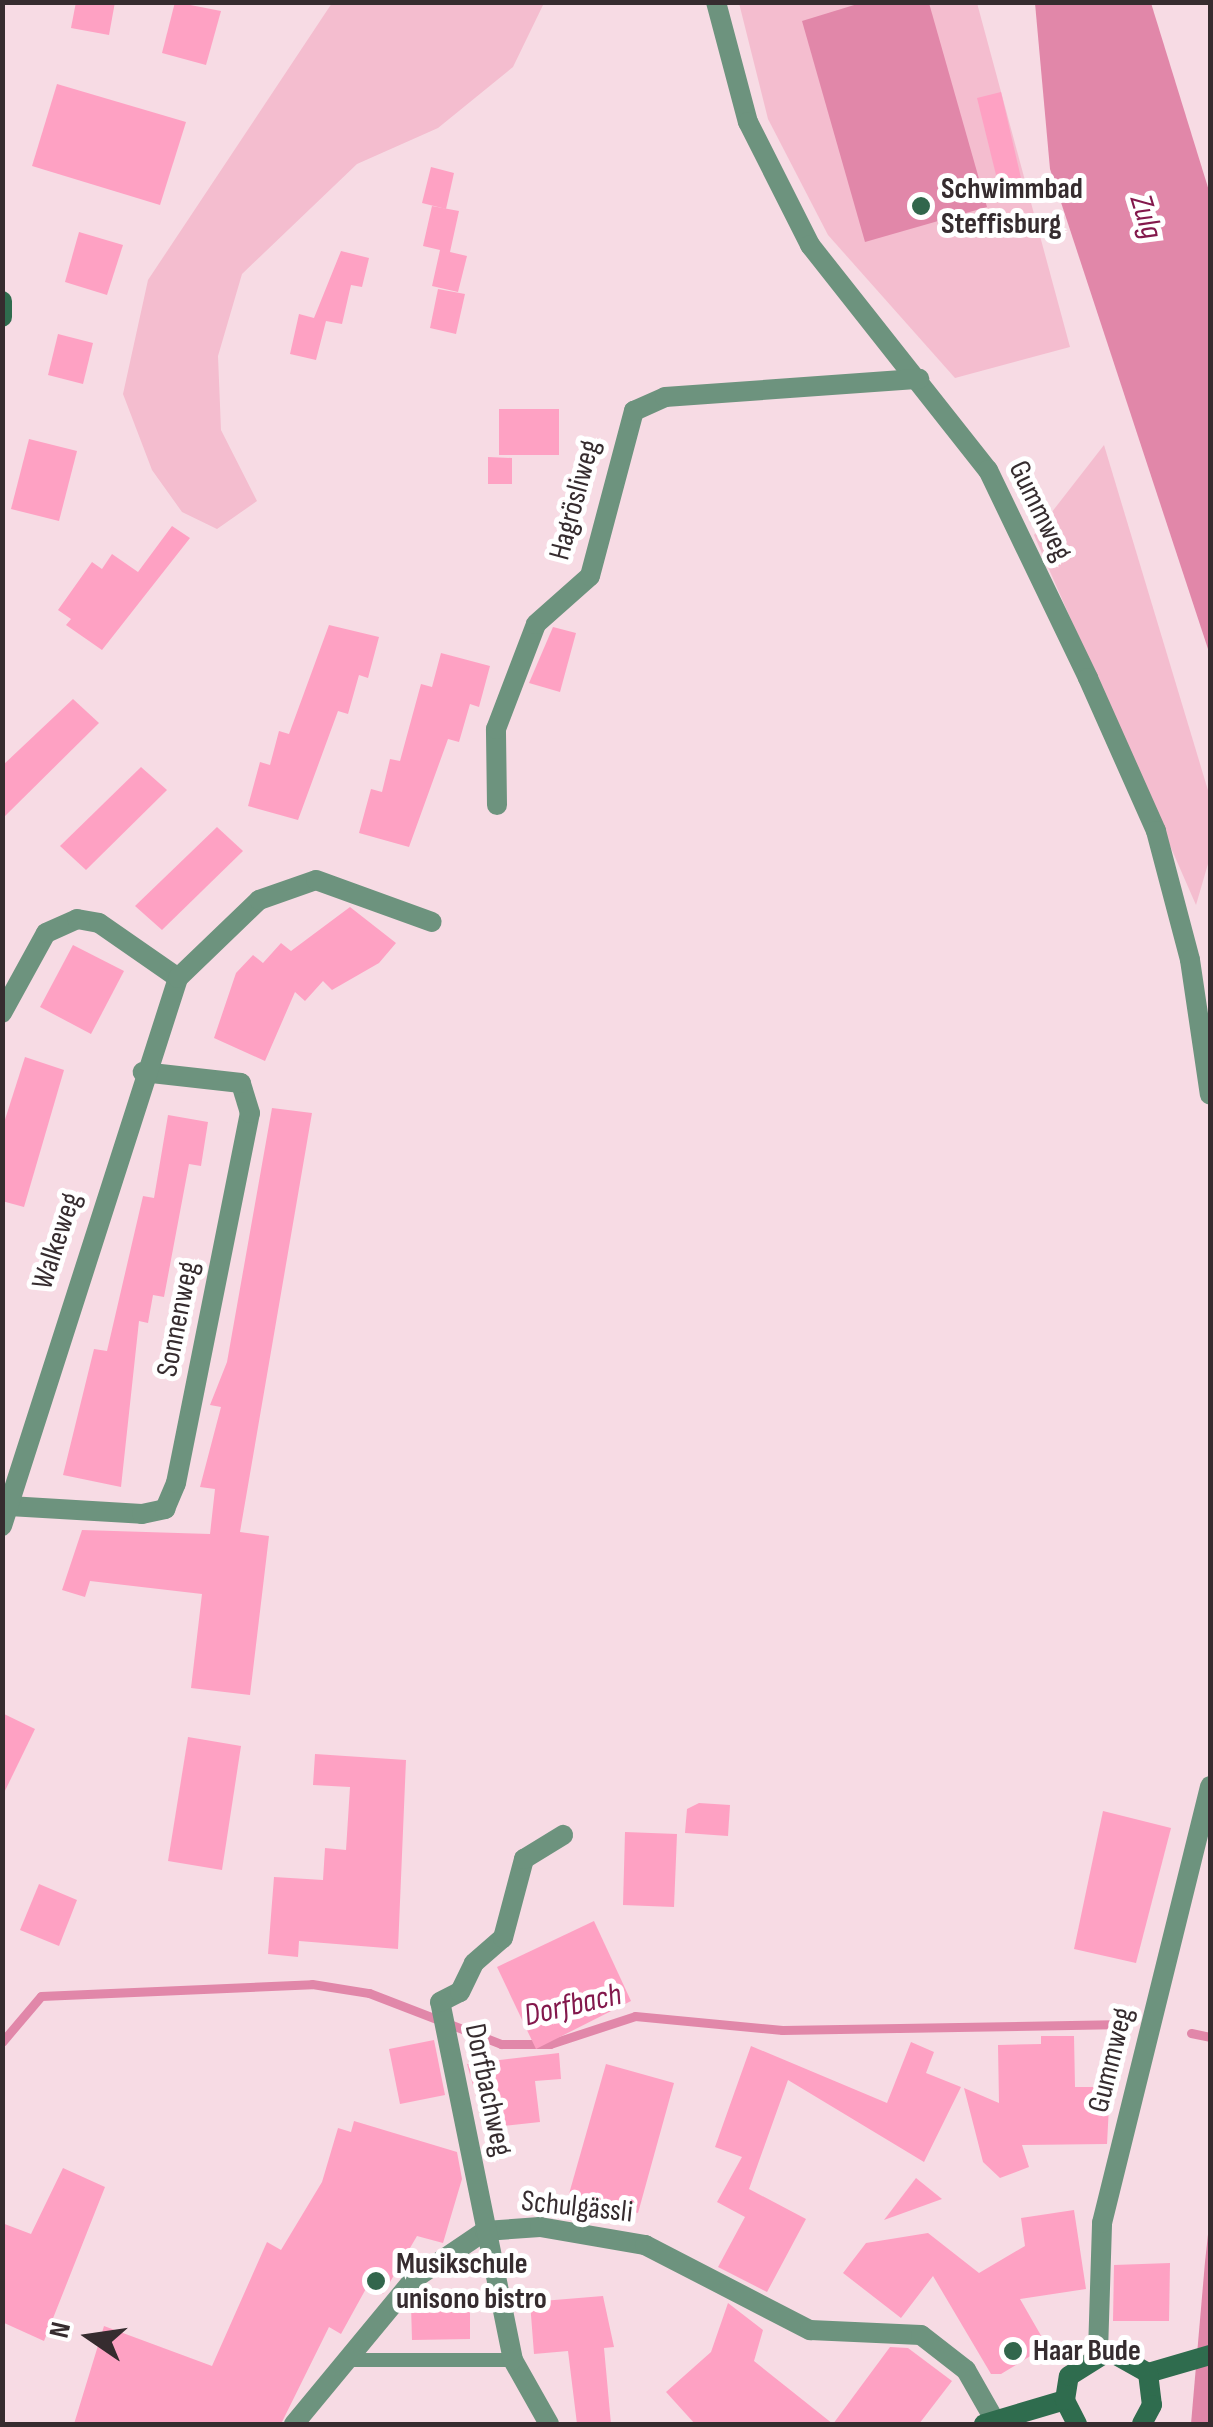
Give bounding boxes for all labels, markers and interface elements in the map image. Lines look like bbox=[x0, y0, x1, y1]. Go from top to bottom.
place label: Schwimmbad Steffisburg bbox=[941, 171, 1083, 242]
water label: Zulg bbox=[1120, 190, 1170, 244]
marker: Schwimmbad Steffisburg bbox=[910, 195, 932, 217]
street label: Hagrösliweg bbox=[542, 436, 608, 564]
street label: Gummweg bbox=[1000, 455, 1080, 567]
street label: Walkeweg bbox=[25, 1188, 89, 1294]
street label: Sonnenweg bbox=[149, 1258, 207, 1380]
water label: Dorfbach bbox=[521, 1976, 625, 2036]
street label: Gummweg bbox=[1081, 2004, 1141, 2116]
street label: Dorfbachweg bbox=[456, 2021, 520, 2159]
street label: Schulgässli bbox=[519, 2183, 635, 2231]
place label: Musikschule unisono bistro bbox=[396, 2246, 547, 2316]
marker: Musikschule unisono bistro bbox=[365, 2270, 387, 2292]
north arrow bbox=[40, 2287, 140, 2387]
text: N bbox=[43, 2319, 78, 2341]
place label: Haar Bude bbox=[1033, 2333, 1141, 2369]
marker: Haar Bude bbox=[1002, 2340, 1024, 2362]

